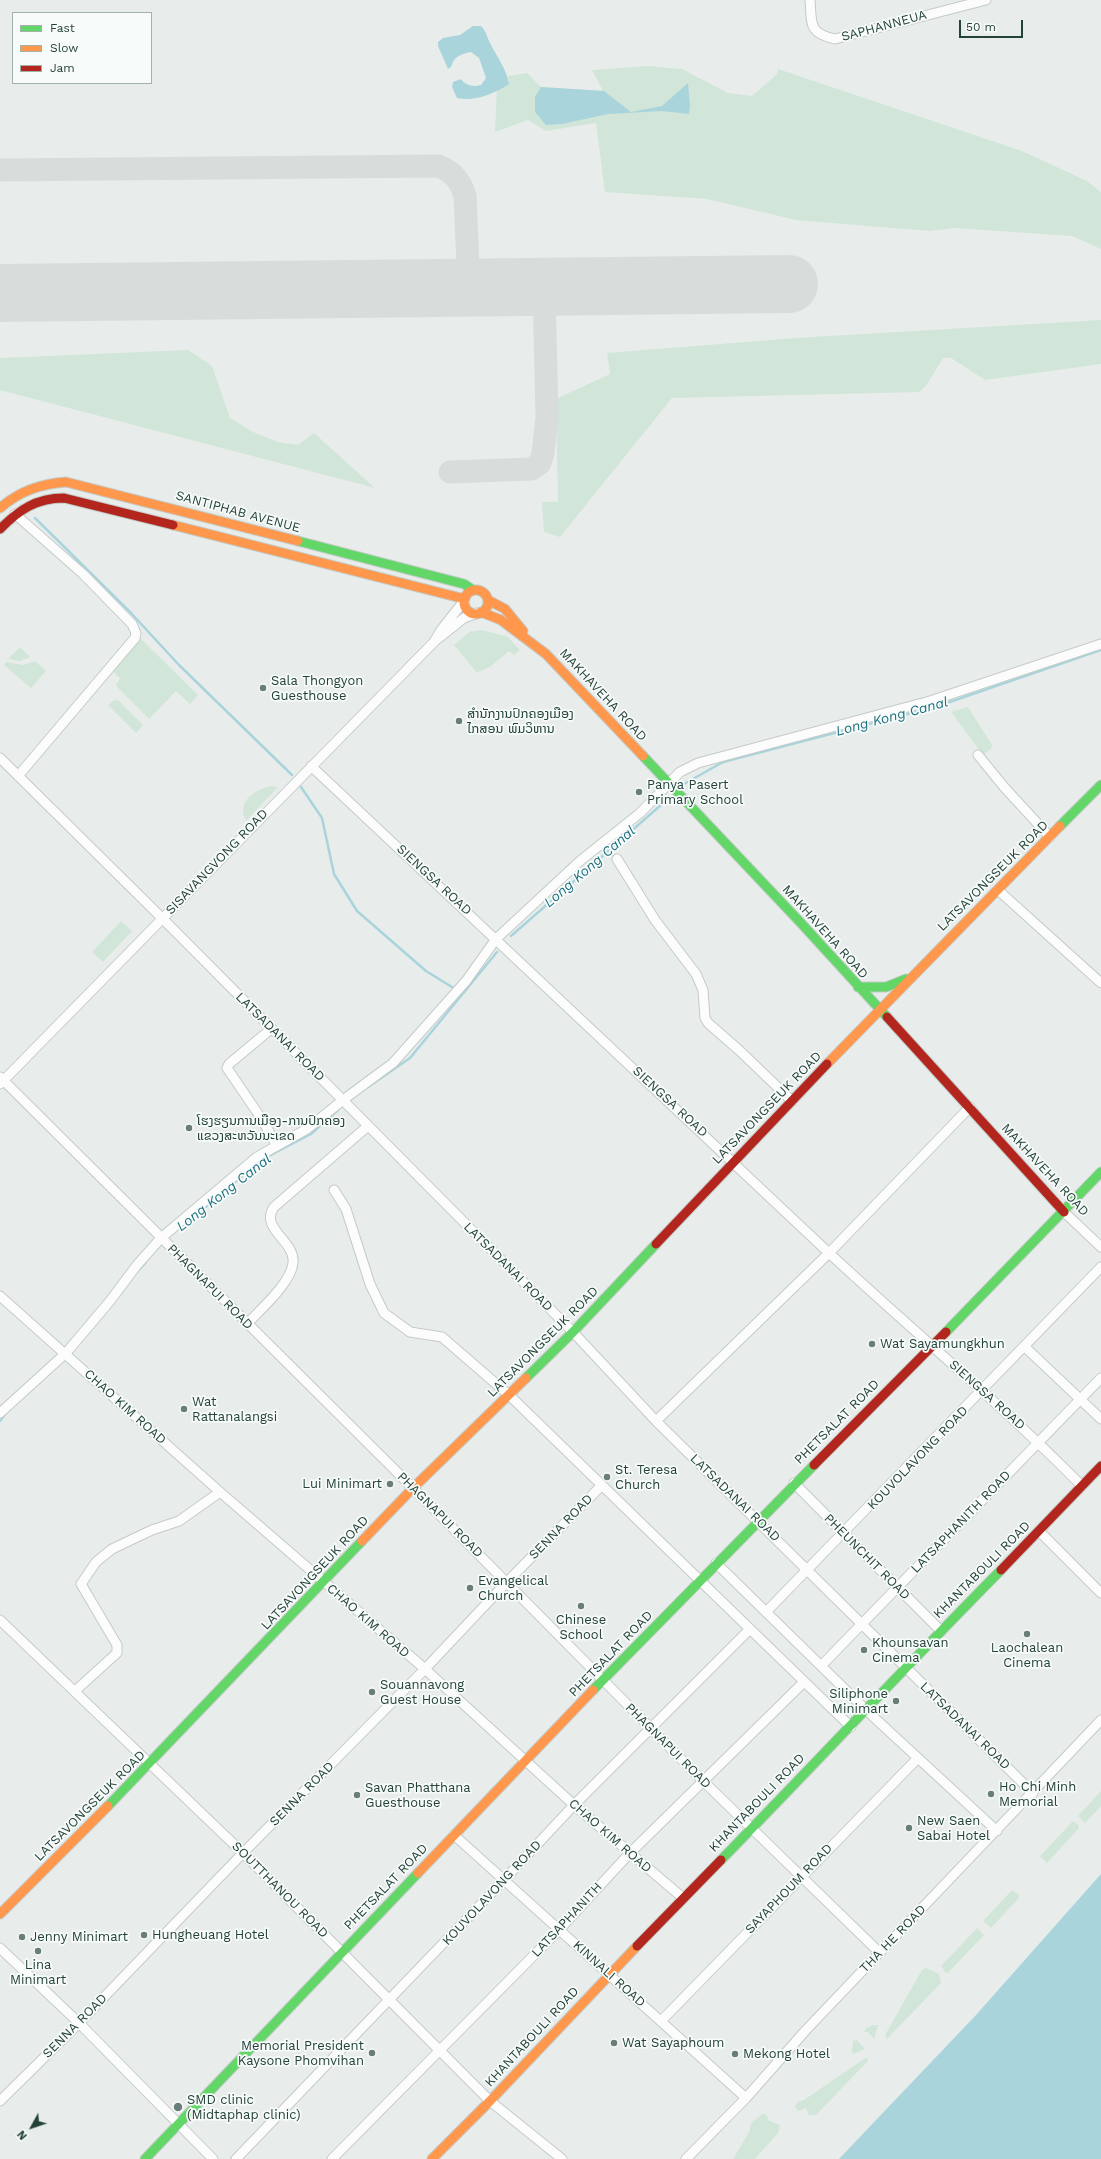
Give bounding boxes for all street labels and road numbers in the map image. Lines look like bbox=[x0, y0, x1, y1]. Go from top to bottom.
street label: SAPHANNEUA bbox=[840, 7, 928, 45]
street label: SANTIPHAB AVENUE bbox=[174, 488, 302, 536]
street label: MAKHAVEHA ROAD bbox=[556, 646, 650, 744]
street label: SISAVANGVONG ROAD bbox=[163, 806, 271, 918]
street label: LATSAVONGSEUK ROAD bbox=[934, 817, 1052, 935]
street label: SIENGSA ROAD bbox=[393, 841, 475, 919]
street label: MAKHAVEHA ROAD bbox=[779, 882, 871, 982]
street label: LATSADANAI ROAD bbox=[232, 989, 328, 1085]
street label: LATSAVONGSEUK ROAD bbox=[709, 1049, 825, 1167]
street label: SIENGSA ROAD bbox=[629, 1063, 711, 1141]
street label: MAKHAVEHA ROAD bbox=[998, 1121, 1092, 1219]
street label: LATSADANAI ROAD bbox=[460, 1219, 556, 1315]
street label: PHAGNAPUI ROAD bbox=[164, 1241, 256, 1333]
street label: LATSAVONGSEUK ROAD bbox=[484, 1283, 602, 1401]
street label: SIENGSA ROAD bbox=[946, 1357, 1028, 1433]
street label: CHAO KIM ROAD bbox=[81, 1366, 169, 1448]
street label: PHETSALAT ROAD bbox=[791, 1376, 883, 1468]
street label: KOUVOLAVONG ROAD bbox=[865, 1403, 971, 1513]
street label: LATSADANAI ROAD bbox=[687, 1451, 783, 1545]
street label: LATSAPHANITH ROAD bbox=[908, 1467, 1014, 1577]
street label: PHAGNAPUI ROAD bbox=[394, 1469, 486, 1561]
street label: SENNA ROAD bbox=[526, 1491, 596, 1563]
street label: PHEUNCHIT ROAD bbox=[821, 1511, 913, 1603]
street label: LATSAVONGSEUK ROAD bbox=[258, 1513, 372, 1633]
street label: KHANTABOULI ROAD bbox=[930, 1518, 1034, 1622]
street label: CHAO KIM ROAD bbox=[323, 1581, 413, 1661]
street label: PHETSALAT ROAD bbox=[566, 1608, 656, 1700]
street label: LATSADANAI ROAD bbox=[917, 1679, 1013, 1773]
street label: PHAGNAPUI ROAD bbox=[622, 1700, 714, 1792]
street label: LATSAVONGSEUK ROAD bbox=[31, 1747, 149, 1865]
street label: KHANTABOULI ROAD bbox=[706, 1751, 808, 1855]
street label: SENNA ROAD bbox=[267, 1759, 337, 1829]
street label: CHAO KIM ROAD bbox=[565, 1796, 655, 1876]
street label: KOUVOLAVONG ROAD bbox=[439, 1837, 545, 1949]
street label: SOUTTHANOU ROAD bbox=[229, 1839, 331, 1941]
street label: PHETSALAT ROAD bbox=[341, 1841, 431, 1933]
street label: SAYAPHOUM ROAD bbox=[742, 1841, 836, 1937]
street label: LATSAPHANITH bbox=[528, 1879, 606, 1961]
street label: THA HE ROAD bbox=[857, 1902, 929, 1976]
street label: KINNALI ROAD bbox=[570, 1937, 648, 2011]
street label: KHANTABOULI ROAD bbox=[482, 1984, 582, 2090]
street label: SENNA ROAD bbox=[40, 1991, 110, 2061]

